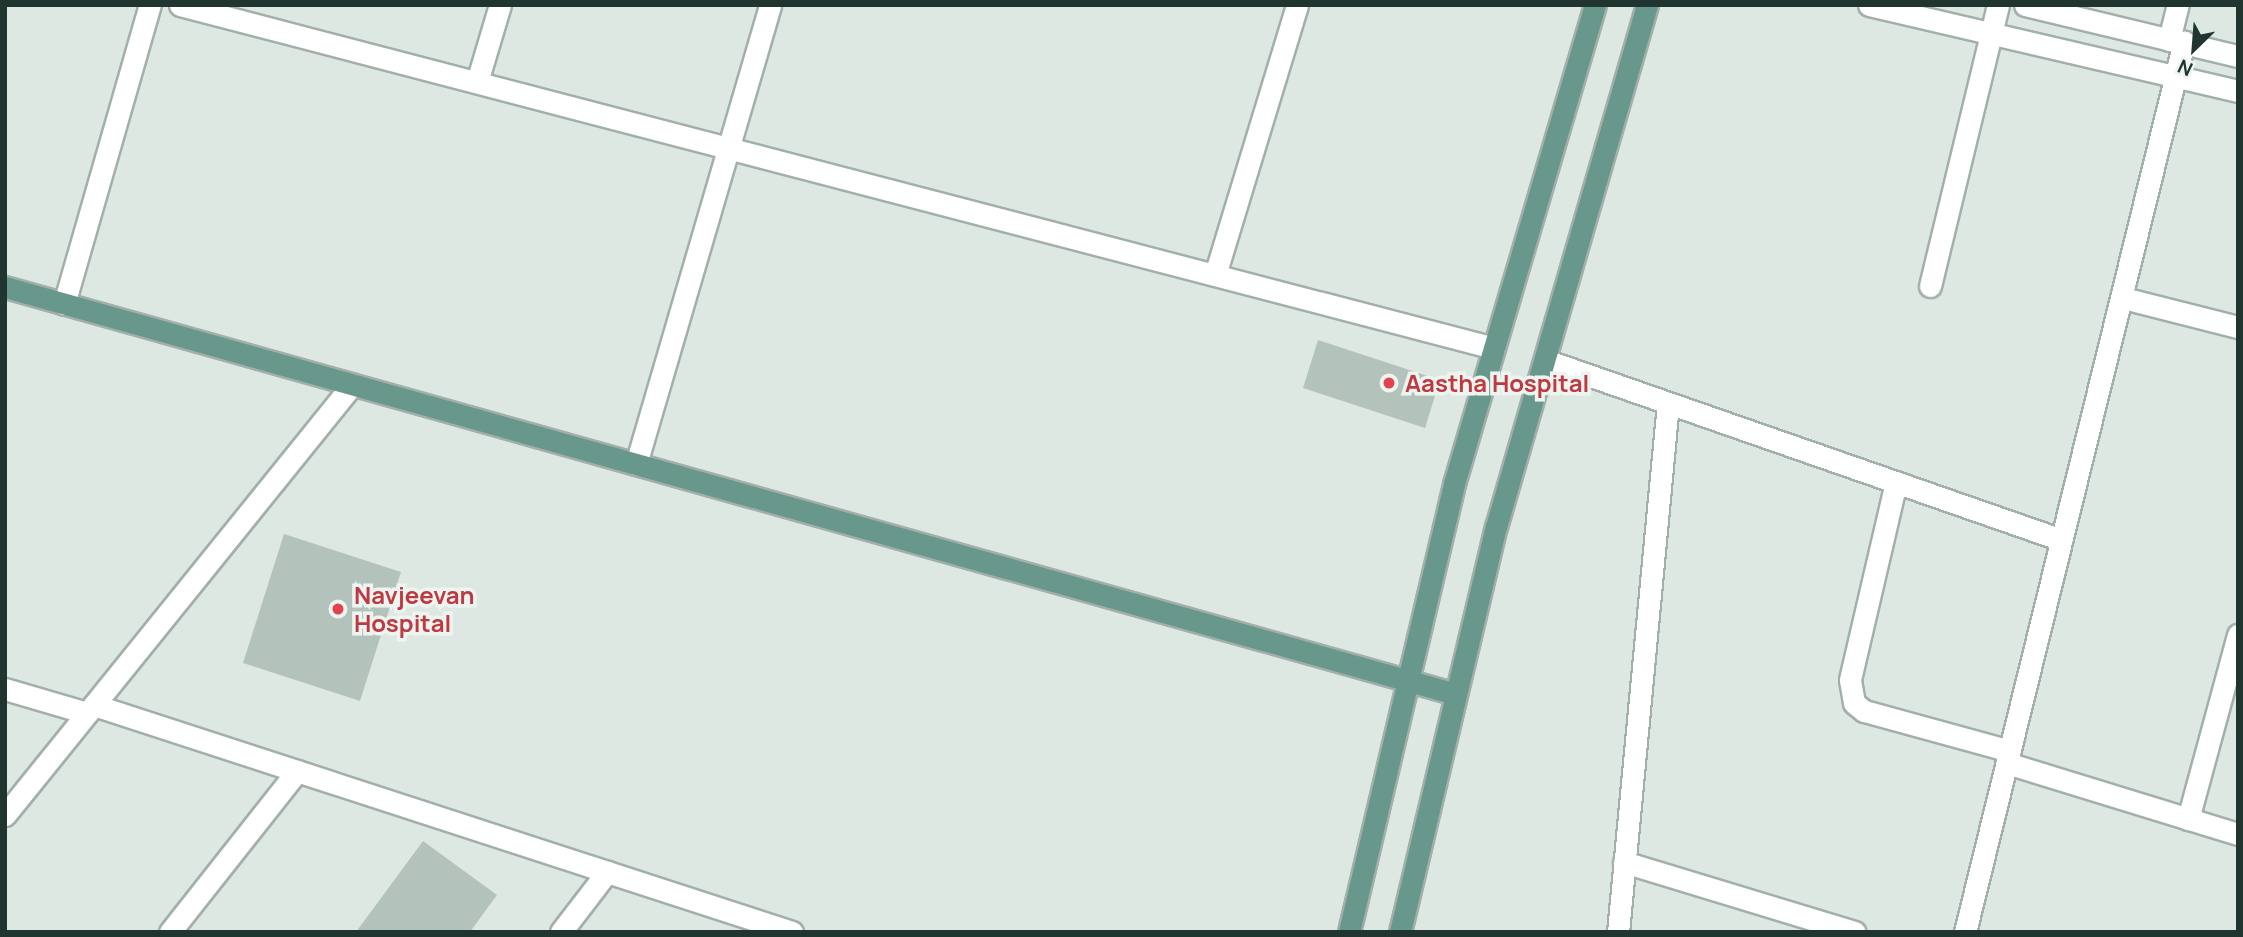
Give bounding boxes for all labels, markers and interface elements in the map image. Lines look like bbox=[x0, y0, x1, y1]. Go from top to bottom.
north arrow bbox=[2159, 14, 2229, 84]
text: N bbox=[2173, 53, 2197, 83]
place label: Aastha Hospital bbox=[1405, 369, 1589, 397]
marker: Aastha Hospital bbox=[1379, 373, 1399, 393]
place label: Navjeevan Hospital bbox=[354, 581, 475, 637]
marker: Navjeevan Hospital bbox=[328, 599, 348, 619]

